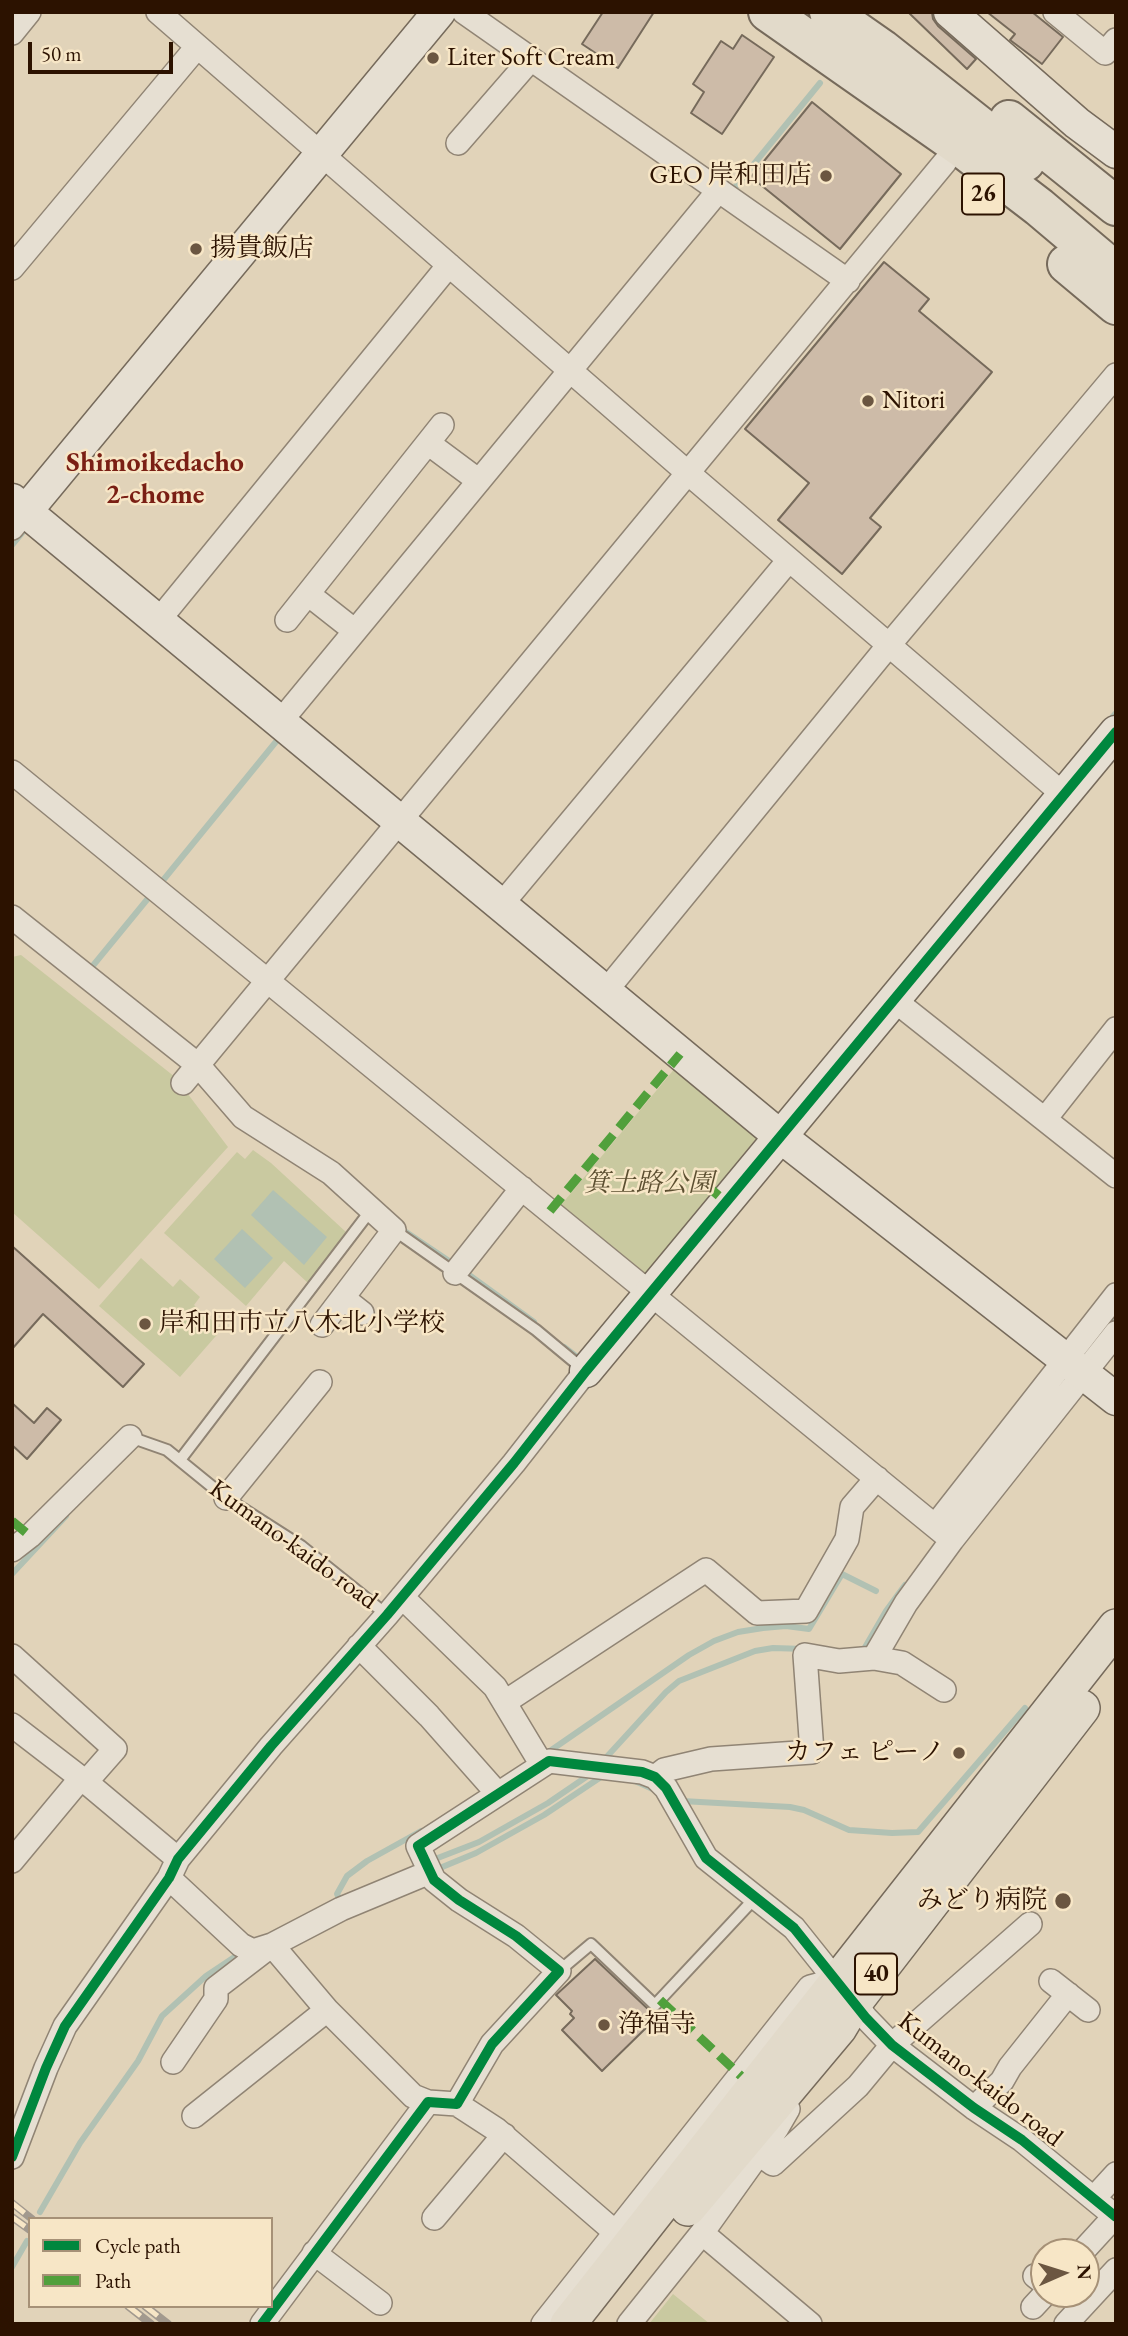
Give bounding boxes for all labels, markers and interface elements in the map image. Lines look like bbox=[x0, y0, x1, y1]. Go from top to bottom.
scale bar bbox=[32, 28, 177, 72]
text: 50 m bbox=[41, 40, 82, 67]
place label: Liter Soft Cream bbox=[447, 42, 615, 74]
marker: Liter Soft Cream bbox=[425, 50, 441, 66]
place label: GEO 岸和田店 bbox=[649, 160, 812, 192]
marker: GEO 岸和田店 bbox=[818, 168, 834, 184]
road number: 26 bbox=[962, 174, 1004, 214]
place label: 揚貴飯店 bbox=[210, 233, 314, 265]
marker: 揚貴飯店 bbox=[188, 241, 204, 257]
place label: Nitori bbox=[882, 385, 945, 417]
marker: Nitori bbox=[860, 393, 876, 409]
district label: Shimoikedacho 2-chome bbox=[66, 446, 244, 512]
park label: 箕土路公園 bbox=[584, 1168, 714, 1200]
place label: 岸和田市立八木北小学校 bbox=[159, 1308, 445, 1340]
marker: 岸和田市立八木北小学校 bbox=[137, 1316, 153, 1332]
street label: Kumano-kaido road bbox=[203, 1473, 383, 1617]
place label: カフェ ピーノ bbox=[785, 1737, 945, 1769]
marker: カフェ ピーノ bbox=[951, 1745, 967, 1761]
place label: みどり病院 bbox=[917, 1885, 1047, 1917]
marker: みどり病院 bbox=[1053, 1891, 1073, 1911]
road number: 40 bbox=[855, 1954, 897, 1994]
street label: Kumano-kaido road bbox=[891, 2006, 1069, 2154]
place label: 浄福寺 bbox=[618, 2009, 696, 2041]
marker: 浄福寺 bbox=[596, 2017, 612, 2033]
legend bbox=[28, 2217, 273, 2308]
text: Cycle path bbox=[95, 2232, 181, 2259]
north arrow bbox=[1030, 2238, 1100, 2308]
text: N bbox=[1072, 2264, 1097, 2280]
text: Path bbox=[95, 2267, 131, 2294]

